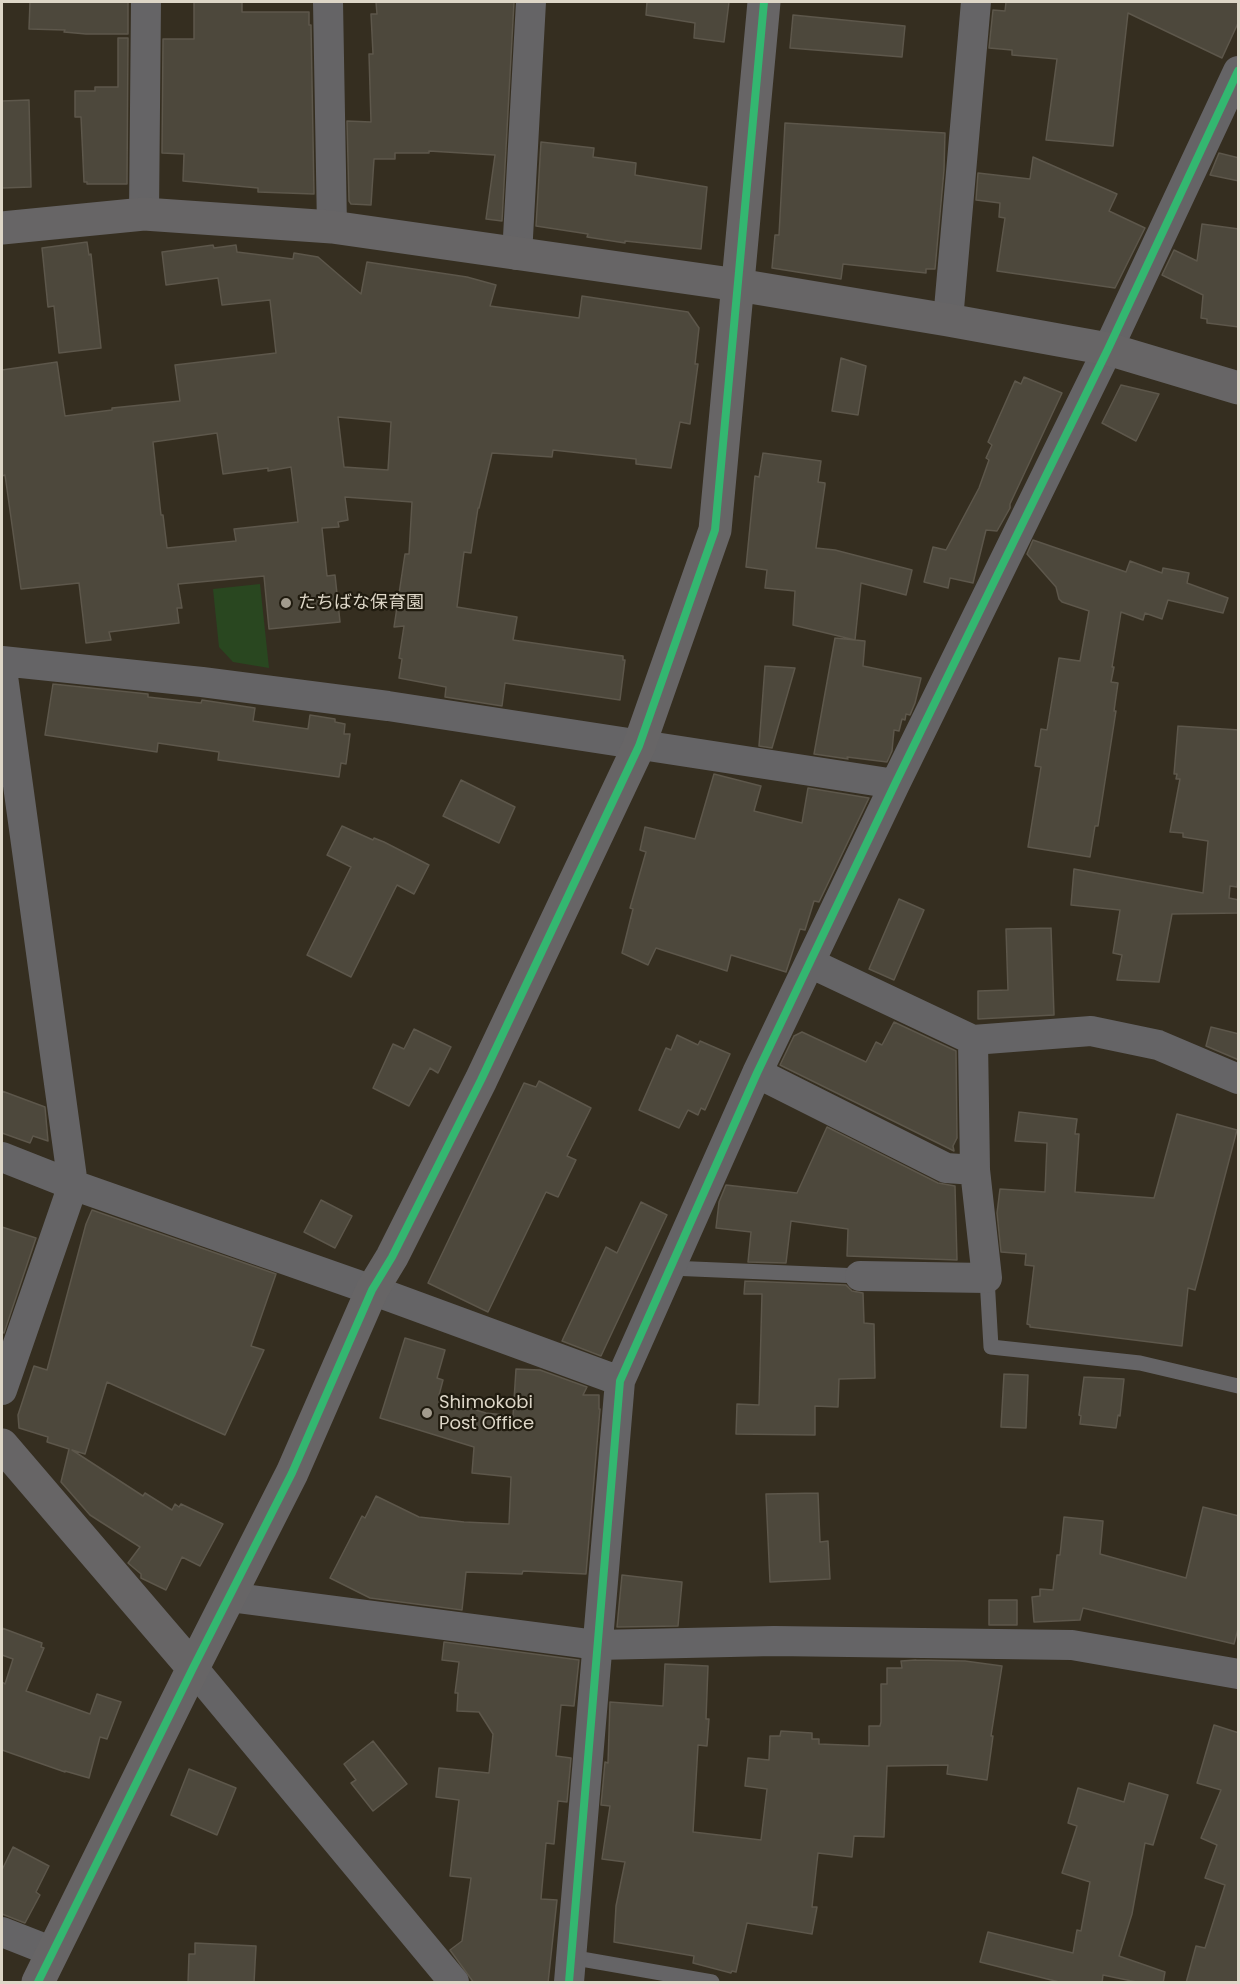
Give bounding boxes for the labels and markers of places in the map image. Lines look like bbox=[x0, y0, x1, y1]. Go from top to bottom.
place label: たちばな保育園 bbox=[298, 592, 424, 614]
marker: たちばな保育園 bbox=[279, 596, 293, 610]
place label: Shimokobi Post Office bbox=[439, 1392, 534, 1434]
marker: Shimokobi Post Office bbox=[420, 1406, 434, 1420]

